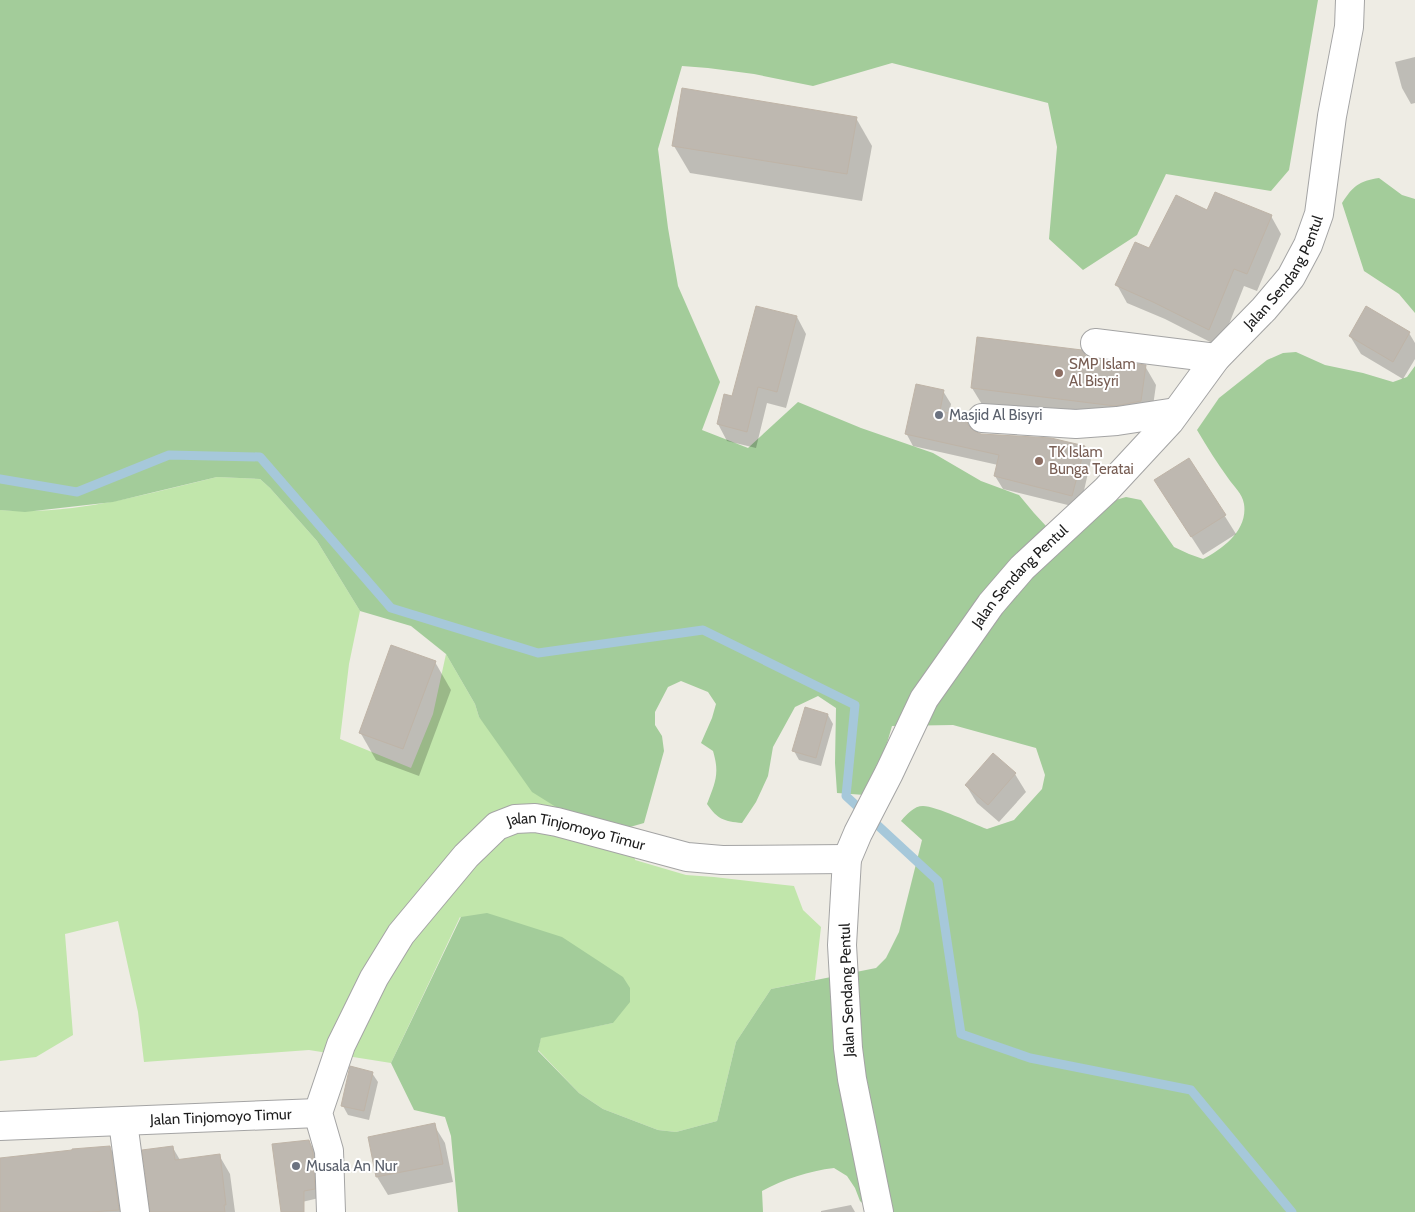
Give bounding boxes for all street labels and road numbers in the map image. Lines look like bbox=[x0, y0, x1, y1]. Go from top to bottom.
street label: Jalan Sendang Pentul bbox=[1239, 213, 1327, 334]
street label: Jalan Sendang Pentul bbox=[967, 521, 1072, 632]
street label: Jalan Tinjomoyo Timur bbox=[503, 809, 647, 854]
street label: Jalan Sendang Pentul bbox=[836, 922, 858, 1058]
street label: Jalan Tinjomoyo Timur bbox=[149, 1105, 292, 1129]

